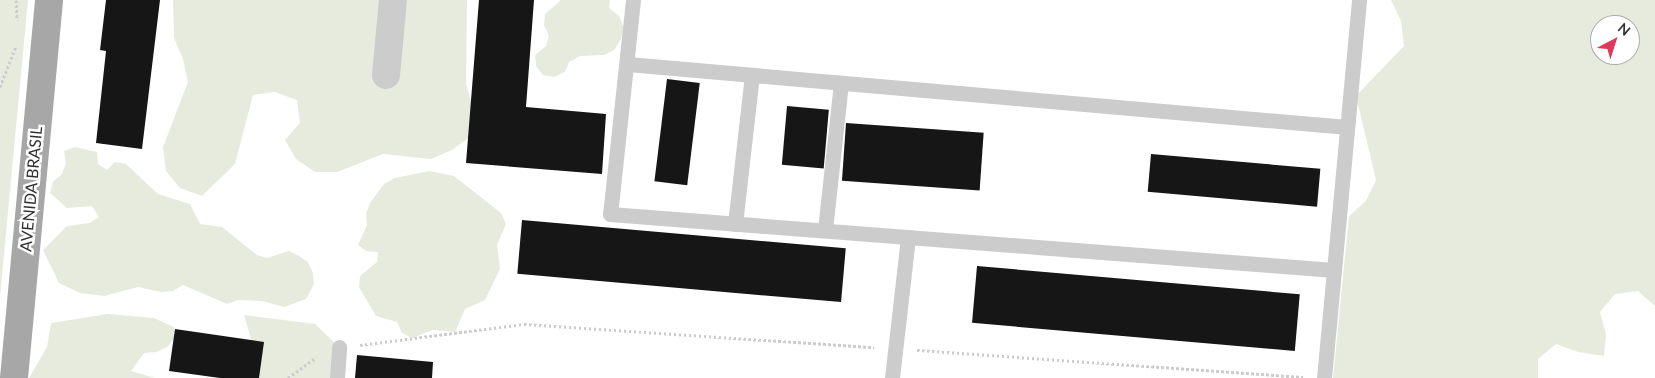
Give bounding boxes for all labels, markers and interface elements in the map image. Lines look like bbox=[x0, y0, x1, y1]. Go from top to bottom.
north arrow bbox=[1590, 15, 1640, 65]
text: N bbox=[1615, 19, 1634, 39]
street label: AVENIDA BRASIL bbox=[16, 125, 46, 253]

